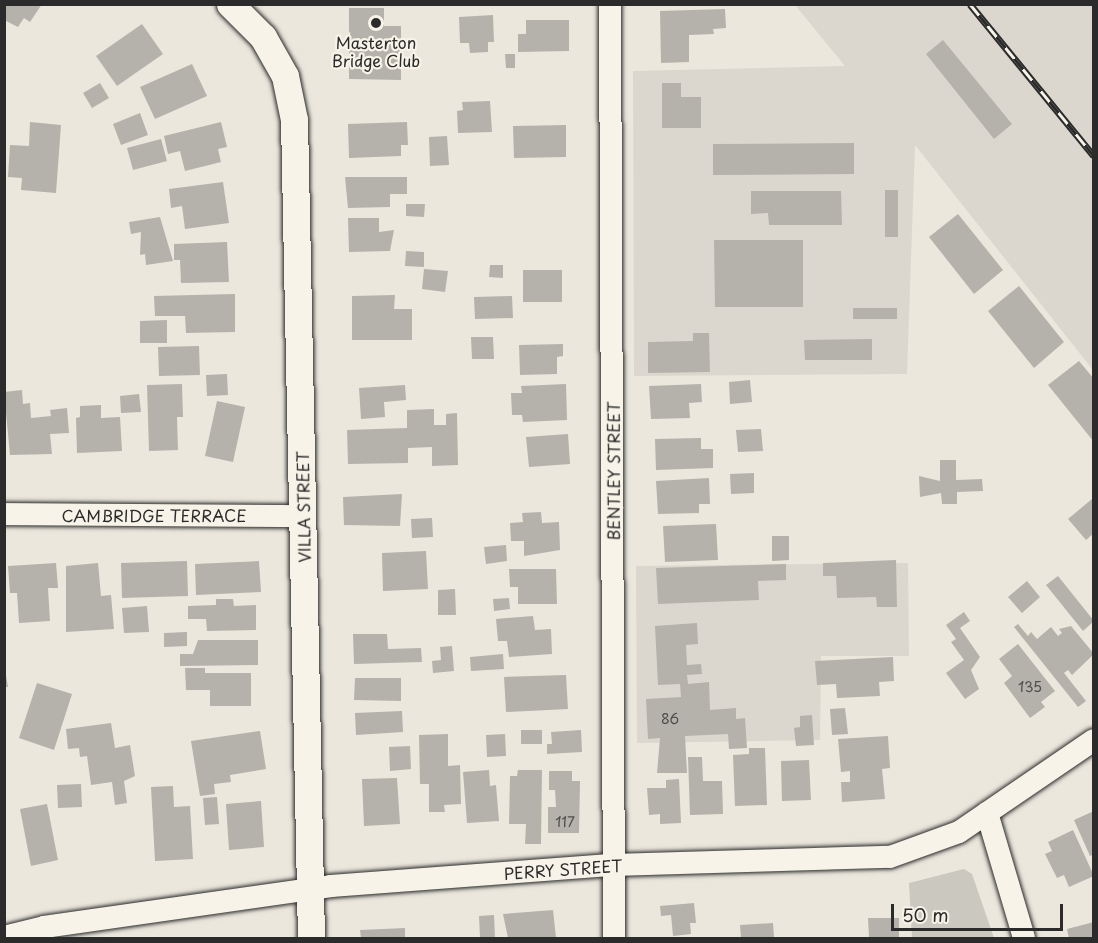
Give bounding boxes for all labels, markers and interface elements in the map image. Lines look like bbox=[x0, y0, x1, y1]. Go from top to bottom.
marker: Masterton Bridge Club bbox=[369, 16, 383, 30]
place label: Masterton Bridge Club bbox=[332, 32, 420, 70]
street label: BENTLEY STREET bbox=[603, 400, 623, 542]
street label: VILLA STREET bbox=[292, 450, 314, 564]
street label: CAMBRIDGE TERRACE bbox=[61, 505, 247, 525]
house number: 135 bbox=[1018, 679, 1042, 695]
house number: 86 bbox=[661, 711, 679, 727]
house number: 117 bbox=[555, 814, 575, 830]
street label: PERRY STREET bbox=[503, 855, 623, 883]
scale bar bbox=[894, 892, 1066, 930]
text: 50 m bbox=[902, 901, 949, 928]

